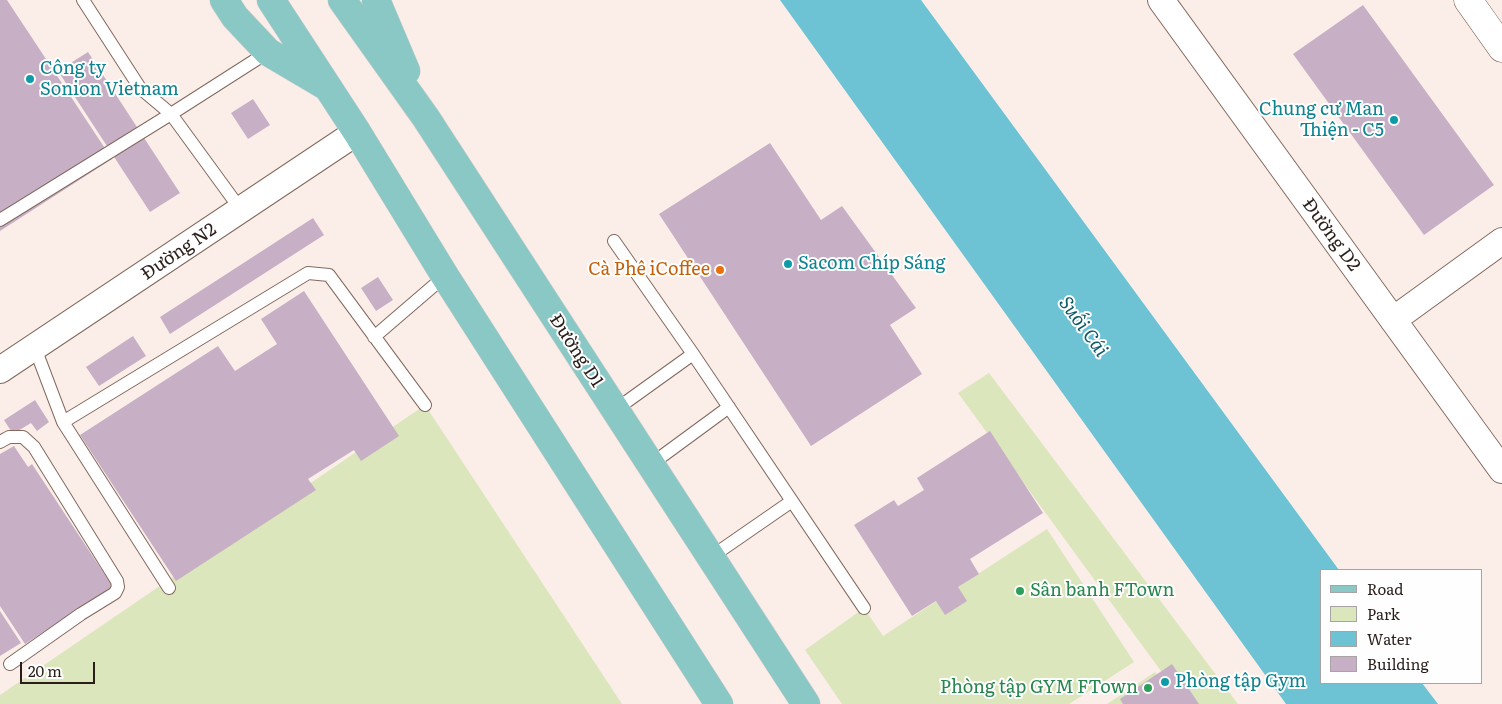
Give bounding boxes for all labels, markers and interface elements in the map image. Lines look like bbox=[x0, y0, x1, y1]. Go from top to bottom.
place label: Công ty Sonion Vietnam bbox=[40, 58, 179, 100]
marker: Công ty Sonion Vietnam bbox=[24, 73, 36, 85]
place label: Chung cư Man Thiện - C5 bbox=[1259, 99, 1384, 142]
marker: Chung cư Man Thiện - C5 bbox=[1388, 114, 1400, 126]
street label: Đường D2 bbox=[1297, 194, 1365, 276]
street label: Đường N2 bbox=[137, 219, 221, 285]
place label: Sacom Chíp Sáng bbox=[798, 253, 946, 275]
marker: Sacom Chíp Sáng bbox=[782, 258, 794, 270]
place label: Cà Phê iCoffee bbox=[588, 259, 710, 281]
marker: Cà Phê iCoffee bbox=[714, 264, 726, 276]
water label: Suối Cái bbox=[1054, 293, 1112, 361]
street label: Đường D1 bbox=[544, 310, 608, 392]
legend bbox=[1320, 569, 1482, 684]
text: Road bbox=[1367, 577, 1403, 600]
place label: Sân banh FTown bbox=[1030, 580, 1174, 602]
marker: Sân banh FTown bbox=[1014, 585, 1026, 597]
text: Park bbox=[1367, 602, 1400, 625]
text: Water bbox=[1367, 627, 1412, 650]
scale bar bbox=[22, 652, 98, 684]
text: Building bbox=[1367, 652, 1429, 675]
text: 20 m bbox=[28, 659, 62, 682]
place label: Phòng tập Gym bbox=[1175, 671, 1306, 693]
marker: Phòng tập Gym bbox=[1159, 676, 1171, 688]
place label: Phòng tập GYM FTown bbox=[940, 677, 1138, 699]
marker: Phòng tập GYM FTown bbox=[1142, 682, 1154, 694]

